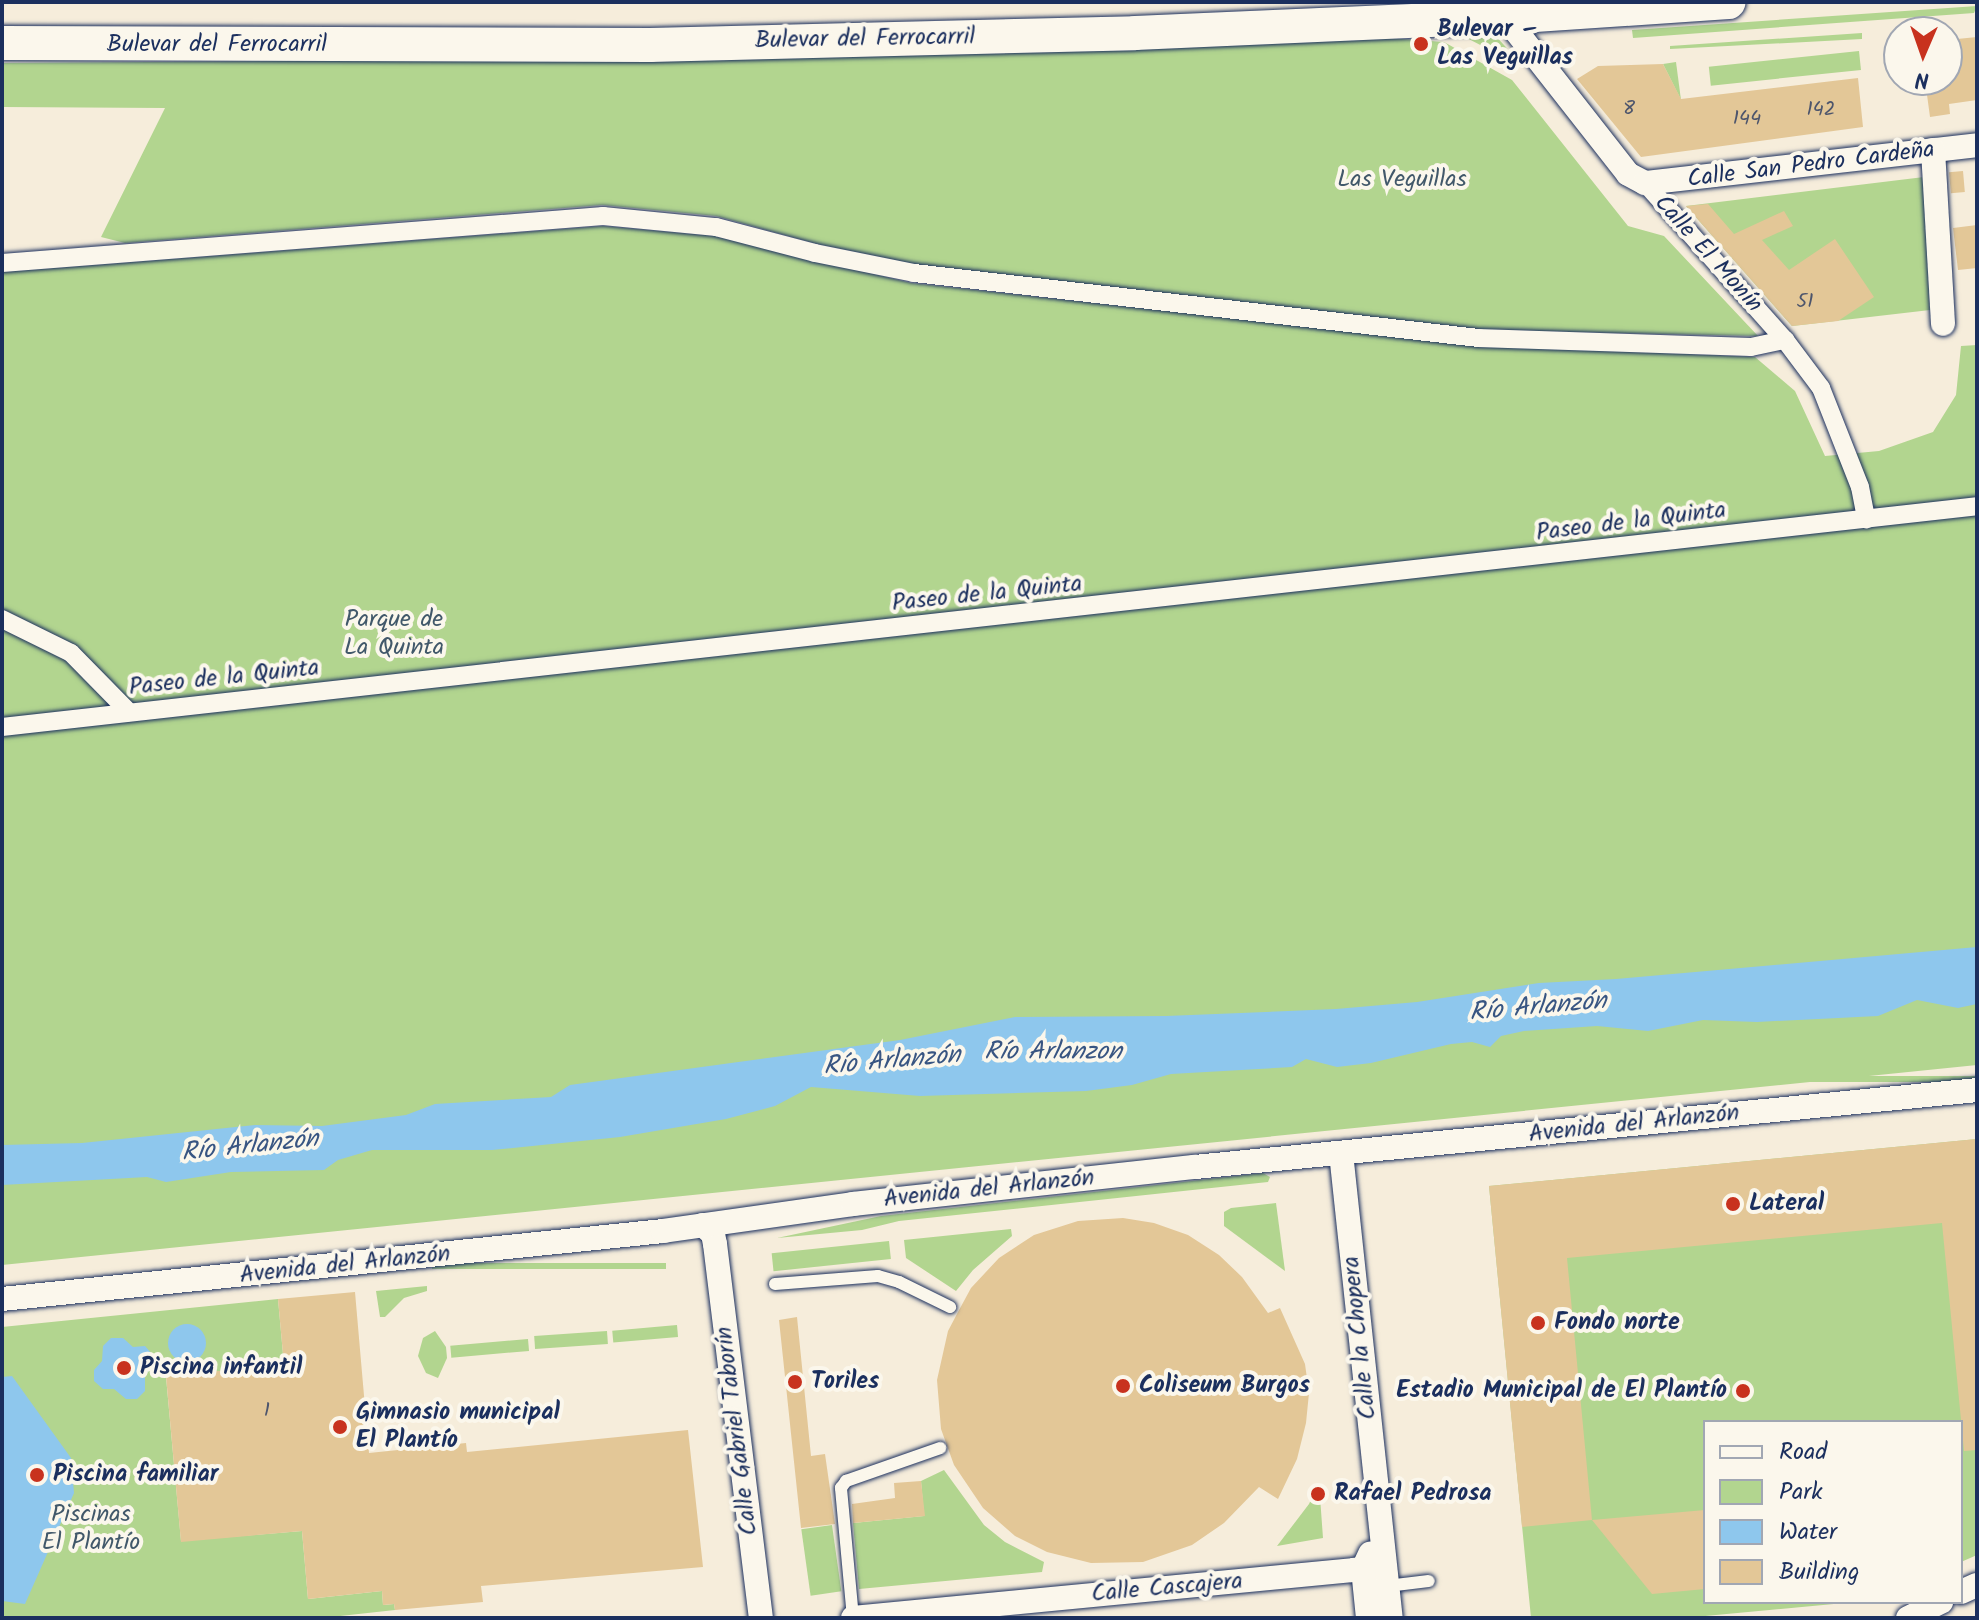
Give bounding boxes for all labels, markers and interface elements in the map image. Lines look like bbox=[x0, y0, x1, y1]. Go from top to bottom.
place label: Bulevar – Las Veguillas bbox=[1437, 16, 1573, 72]
north arrow bbox=[1883, 16, 1963, 96]
street label: Bulevar del Ferrocarril bbox=[755, 23, 975, 55]
street label: Bulevar del Ferrocarril bbox=[107, 31, 327, 59]
marker: Bulevar – Las Veguillas bbox=[1412, 35, 1430, 53]
text: N bbox=[1915, 61, 1930, 96]
house number: 8 bbox=[1623, 97, 1635, 121]
house number: 142 bbox=[1807, 98, 1835, 122]
house number: 144 bbox=[1733, 107, 1761, 131]
street label: Calle San Pedro Cardeña bbox=[1686, 136, 1936, 194]
park label: Las Veguillas bbox=[1337, 166, 1467, 194]
street label: Calle El Monín bbox=[1648, 189, 1768, 319]
house number: 51 bbox=[1796, 290, 1814, 314]
street label: Paseo de la Quinta bbox=[1534, 496, 1728, 548]
street label: Paseo de la Quinta bbox=[891, 570, 1083, 618]
park label: Parque de La Quinta bbox=[344, 606, 444, 662]
street label: Paseo de la Quinta bbox=[128, 654, 320, 702]
water label: Río Arlanzón bbox=[1468, 986, 1608, 1030]
water label: Río Arlanzon bbox=[984, 1037, 1122, 1069]
water label: Río Arlanzón bbox=[822, 1040, 962, 1084]
street label: Avenida del Arlanzón bbox=[1527, 1099, 1741, 1149]
water label: Río Arlanzón bbox=[180, 1124, 320, 1170]
street label: Avenida del Arlanzón bbox=[882, 1164, 1096, 1214]
place label: Lateral bbox=[1749, 1190, 1824, 1218]
marker: Lateral bbox=[1724, 1195, 1742, 1213]
street label: Avenida del Arlanzón bbox=[238, 1240, 452, 1290]
street label: Calle la Chopera bbox=[1337, 1255, 1383, 1421]
place label: Fondo norte bbox=[1554, 1309, 1680, 1337]
marker: Fondo norte bbox=[1529, 1314, 1547, 1332]
street label: Calle Gabriel Taborín bbox=[710, 1325, 764, 1537]
place label: Piscina infantil bbox=[140, 1354, 302, 1382]
marker: Piscina infantil bbox=[115, 1359, 133, 1377]
place label: Toriles bbox=[811, 1368, 879, 1396]
place label: Coliseum Burgos bbox=[1139, 1372, 1310, 1400]
marker: Toriles bbox=[786, 1373, 804, 1391]
marker: Coliseum Burgos bbox=[1114, 1377, 1132, 1395]
place label: Estadio Municipal de El Plantío bbox=[1396, 1377, 1727, 1405]
marker: Estadio Municipal de El Plantío bbox=[1734, 1382, 1752, 1400]
house number: 1 bbox=[264, 1399, 270, 1423]
place label: Gimnasio municipal El Plantío bbox=[356, 1399, 560, 1455]
marker: Gimnasio municipal El Plantío bbox=[331, 1418, 349, 1436]
legend bbox=[1703, 1420, 1963, 1604]
text: Road bbox=[1779, 1433, 1827, 1472]
place label: Piscina familiar bbox=[53, 1461, 219, 1489]
marker: Piscina familiar bbox=[28, 1466, 46, 1484]
text: Park bbox=[1779, 1473, 1823, 1512]
place label: Rafael Pedrosa bbox=[1334, 1480, 1492, 1508]
marker: Rafael Pedrosa bbox=[1309, 1485, 1327, 1503]
park label: Piscinas El Plantío bbox=[42, 1501, 140, 1557]
text: Water bbox=[1779, 1513, 1837, 1552]
text: Building bbox=[1779, 1553, 1859, 1592]
street label: Calle Cascajera bbox=[1090, 1567, 1244, 1609]

